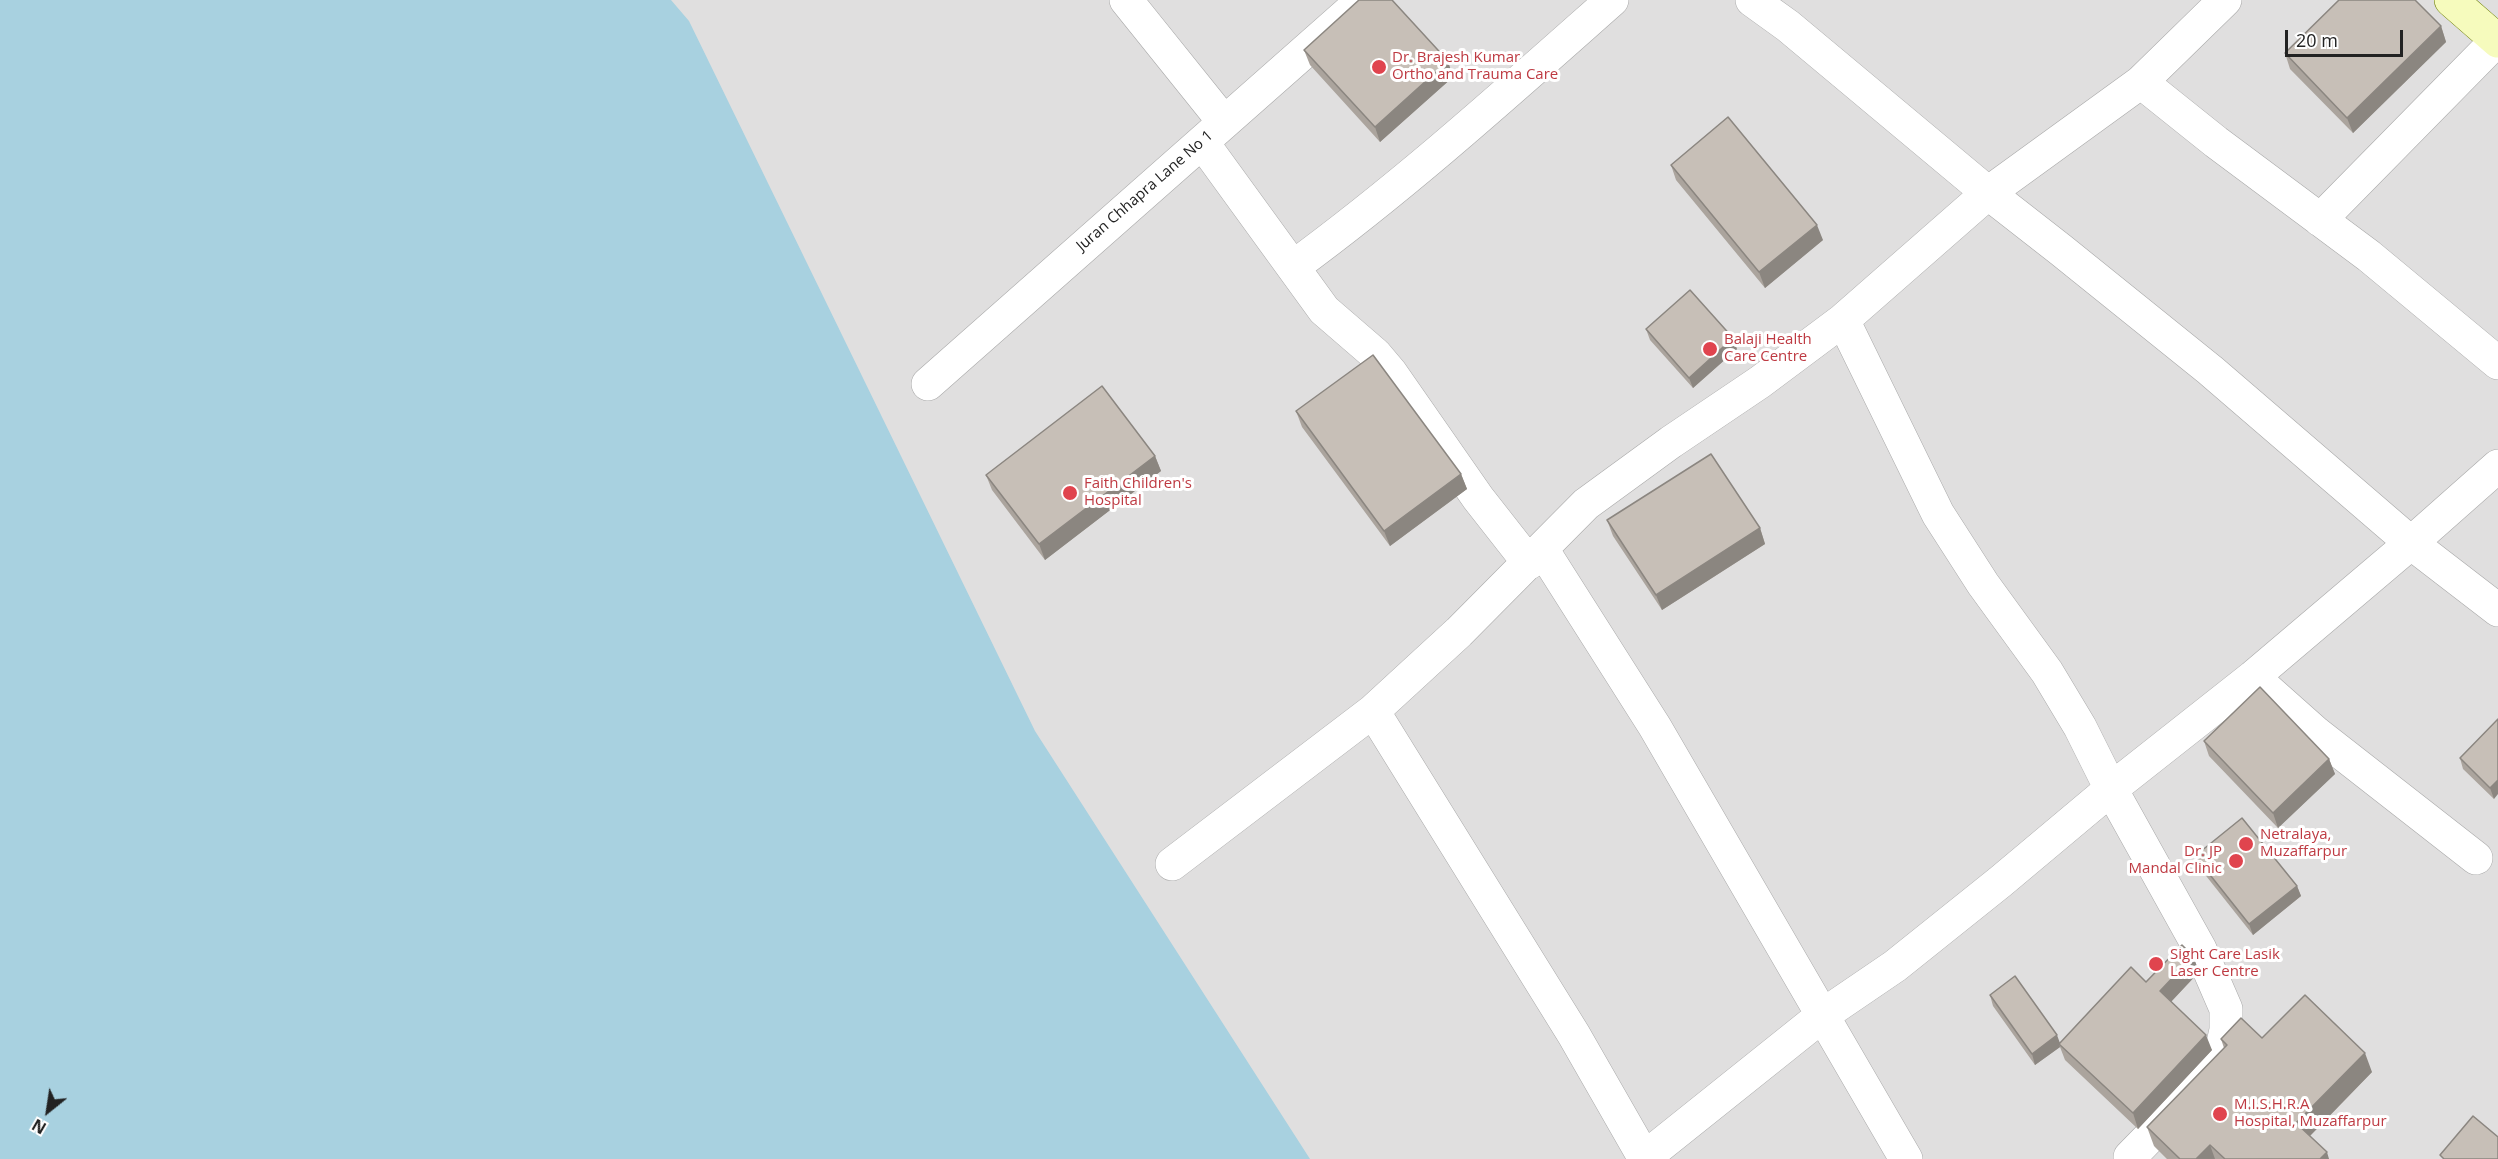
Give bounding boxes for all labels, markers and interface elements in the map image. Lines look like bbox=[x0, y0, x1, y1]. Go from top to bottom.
scale bar bbox=[2288, 18, 2406, 56]
text: 20 m bbox=[2296, 28, 2338, 52]
place label: Dr. Brajesh Kumar Ortho and Trauma Care bbox=[1392, 49, 1558, 84]
marker: Dr. Brajesh Kumar Ortho and Trauma Care bbox=[1370, 58, 1388, 76]
street label: Juran Chhapra Lane No 1 bbox=[1073, 127, 1217, 255]
place label: Balaji Health Care Centre bbox=[1724, 331, 1812, 366]
marker: Balaji Health Care Centre bbox=[1701, 340, 1719, 358]
place label: Faith Children's Hospital bbox=[1084, 475, 1192, 510]
marker: Faith Children's Hospital bbox=[1061, 484, 1079, 502]
place label: Netralaya, Muzaffarpur bbox=[2260, 826, 2347, 861]
marker: Netralaya, Muzaffarpur bbox=[2237, 835, 2255, 853]
place label: Dr. JP Mandal Clinic bbox=[2129, 843, 2222, 878]
marker: Dr. JP Mandal Clinic bbox=[2227, 852, 2245, 870]
place label: Sight Care Lasik Laser Centre bbox=[2170, 946, 2280, 981]
marker: Sight Care Lasik Laser Centre bbox=[2147, 955, 2165, 973]
north arrow bbox=[18, 1081, 78, 1141]
place label: M.I.S.H.R.A Hospital, Muzaffarpur bbox=[2234, 1096, 2387, 1131]
marker: M.I.S.H.R.A Hospital, Muzaffarpur bbox=[2211, 1105, 2229, 1123]
text: N bbox=[28, 1114, 50, 1139]

